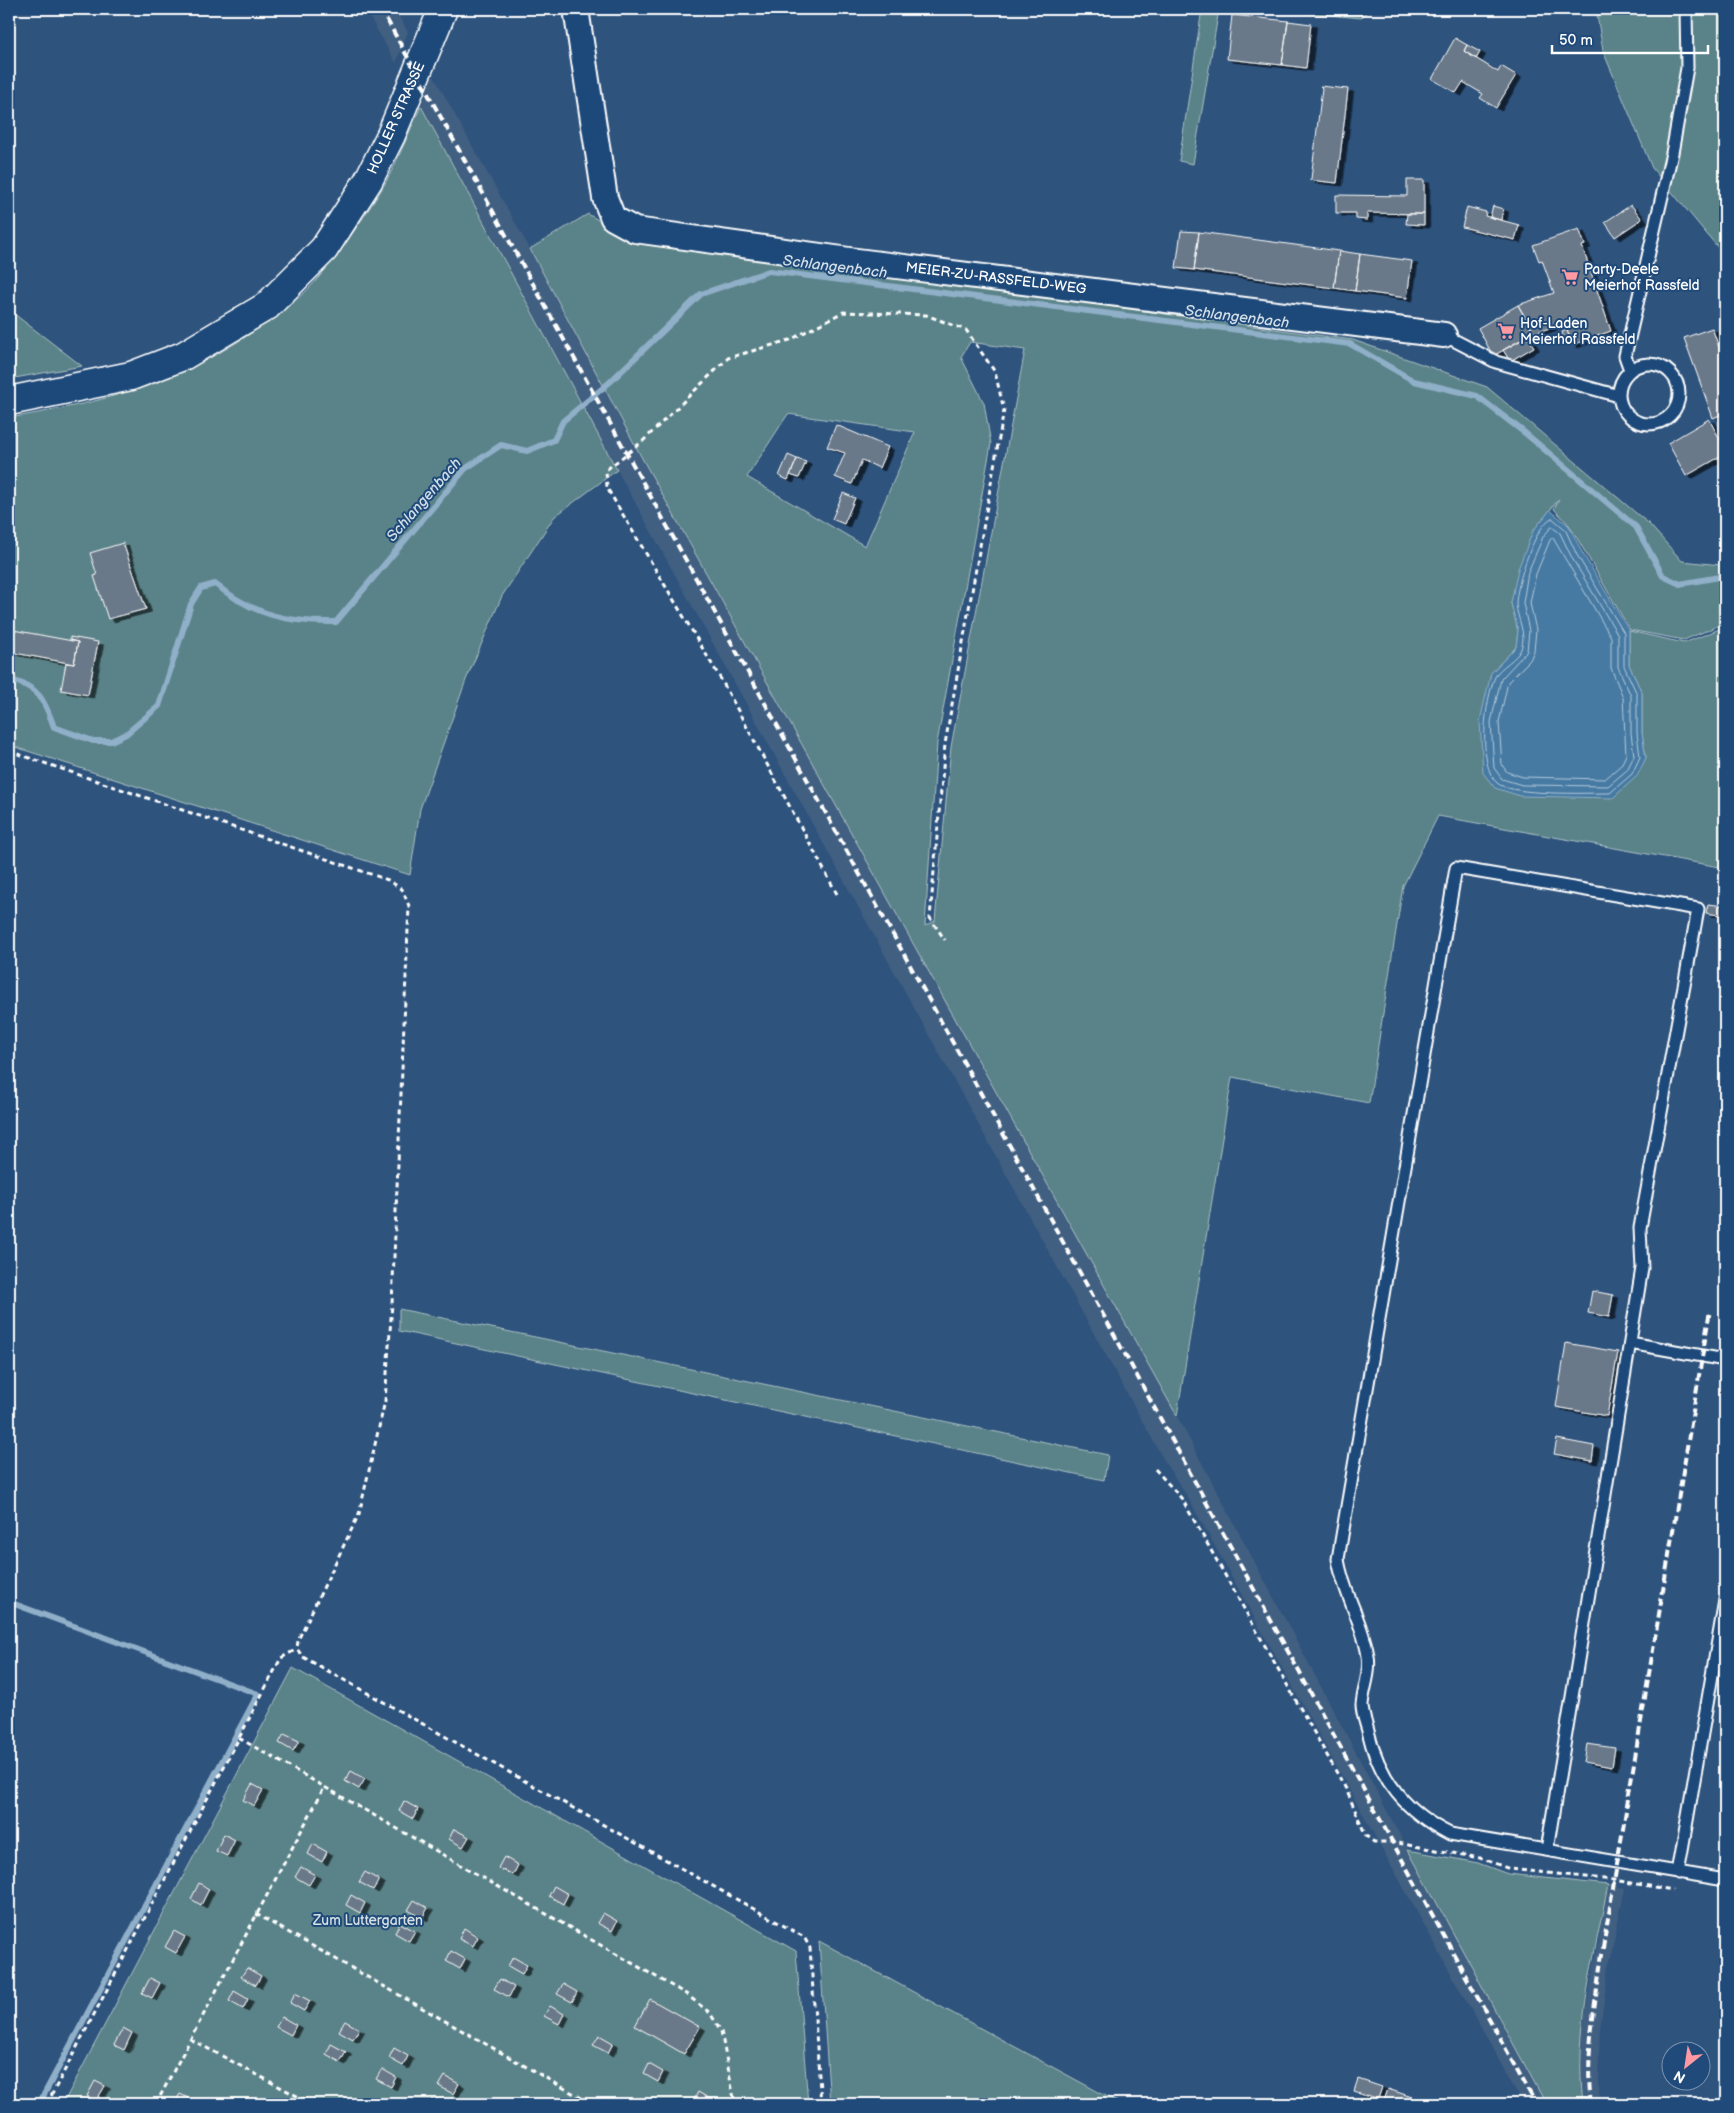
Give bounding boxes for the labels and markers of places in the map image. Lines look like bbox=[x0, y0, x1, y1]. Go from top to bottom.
place label: Party-Deele Meierhof Rassfeld bbox=[1584, 261, 1700, 294]
supermarket icon: Party-Deele Meierhof Rassfeld bbox=[1560, 267, 1580, 287]
place label: Hof-Laden Meierhof Rassfeld bbox=[1520, 315, 1636, 348]
supermarket icon: Hof-Laden Meierhof Rassfeld bbox=[1496, 321, 1516, 341]

